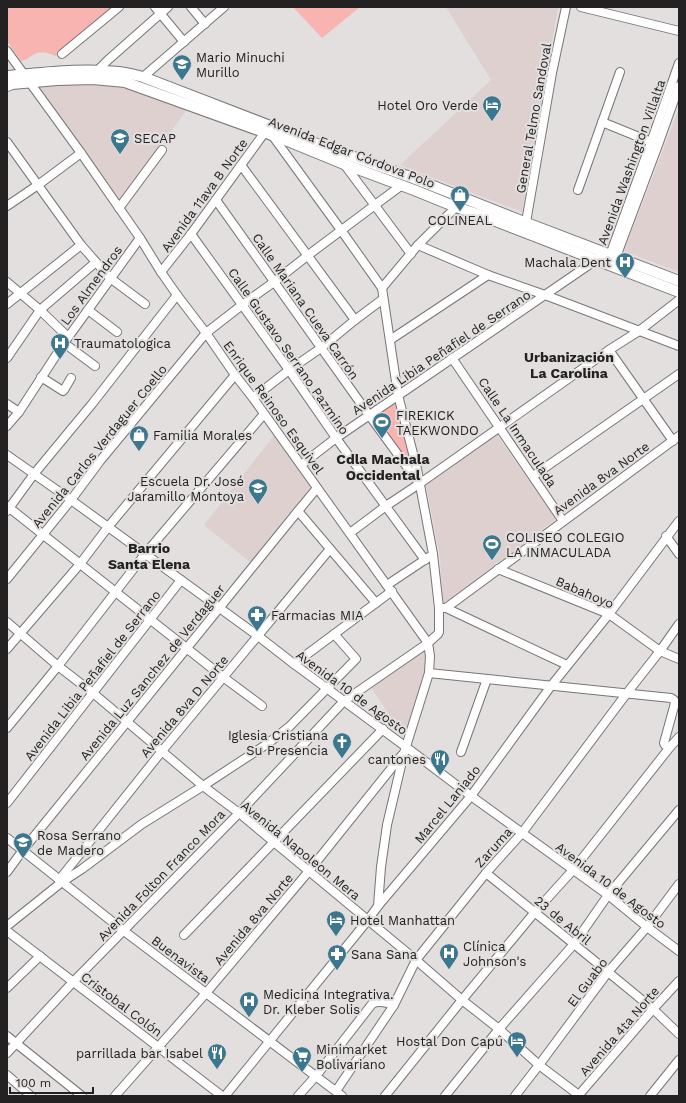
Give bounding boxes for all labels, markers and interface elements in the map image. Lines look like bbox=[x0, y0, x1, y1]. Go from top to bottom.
street label: General Telmo Sandoval bbox=[513, 42, 554, 195]
place label: Mario Minuchi Murillo bbox=[196, 50, 285, 80]
school or university icon: Mario Minuchi Murillo bbox=[171, 53, 193, 81]
street label: Avenida Washington Villalta bbox=[595, 77, 669, 247]
hotel icon: Hotel Oro Verde bbox=[481, 94, 503, 122]
place label: Hotel Oro Verde bbox=[377, 98, 478, 113]
street label: Avenida Edgar Córdova Polo bbox=[267, 114, 437, 191]
school or university icon: SECAP bbox=[109, 127, 131, 155]
place label: SECAP bbox=[134, 131, 176, 146]
street label: Avenida 11ava B Norte bbox=[158, 136, 251, 255]
shop icon: COLINEAL bbox=[449, 184, 471, 212]
place label: COLINEAL bbox=[428, 213, 492, 228]
street label: Calle Mariana Cueva Carrón bbox=[249, 230, 362, 382]
street label: Los Almendros bbox=[58, 243, 125, 328]
hospital icon: Machala Dent bbox=[614, 251, 636, 279]
place label: Machala Dent bbox=[524, 255, 612, 270]
street label: Calle Gustavo Serrano Pazmino bbox=[225, 265, 352, 438]
street label: Avenida Libia Peñafiel de Serrano bbox=[349, 287, 534, 418]
hospital icon: Traumatologica bbox=[49, 332, 71, 360]
place label: Traumatologica bbox=[74, 336, 172, 351]
street label: Enrique Reinoso Esquivel bbox=[220, 338, 327, 477]
district label: Urbanización La Carolina bbox=[524, 349, 614, 381]
street label: Avenida Carlos Verdaguer Coello bbox=[29, 362, 170, 531]
street label: Calle La Inmaculada bbox=[475, 375, 560, 491]
place label: FIREKICK TAEKWONDO bbox=[396, 408, 479, 438]
sports icon: FIREKICK TAEKWONDO bbox=[371, 411, 393, 439]
shop icon: Familia Morales bbox=[128, 424, 150, 452]
place label: Familia Morales bbox=[153, 428, 252, 443]
street label: Avenida 8va Norte bbox=[550, 439, 652, 518]
district label: Cdla Machala Occidental bbox=[336, 451, 431, 483]
place label: Escuela Dr. José Jaramillo Montoya bbox=[127, 474, 245, 504]
school or university icon: Escuela Dr. José Jaramillo Montoya bbox=[247, 477, 269, 505]
place label: COLISEO COLEGIO LA INMACULADA bbox=[506, 530, 624, 560]
sports icon: COLISEO COLEGIO LA INMACULADA bbox=[481, 533, 503, 561]
district label: Barrio Santa Elena bbox=[108, 540, 191, 572]
street label: Babahoyo bbox=[554, 574, 616, 611]
street label: Avenida Luz Sanchez de Verdaguer bbox=[77, 581, 228, 763]
street label: Avenida Libia Peñafiel de Serrano bbox=[21, 587, 164, 764]
pharmacy icon: Farmacias MIA bbox=[246, 604, 268, 632]
place label: Farmacias MIA bbox=[271, 608, 364, 623]
street label: Avenida 10 de Agosto bbox=[293, 647, 410, 738]
street label: Avenida 8va D Norte bbox=[137, 652, 231, 760]
place label: Iglesia Cristiana Su Presencia bbox=[228, 728, 329, 758]
church icon: Iglesia Cristiana Su Presencia bbox=[331, 731, 353, 759]
restaurant icon: cantones bbox=[429, 748, 451, 776]
place label: cantones bbox=[368, 752, 426, 767]
street label: Marcel Laniado bbox=[411, 762, 484, 846]
street label: Avenida Napoleon Mera bbox=[238, 798, 364, 904]
street label: Avenida Folton Franco Mora bbox=[95, 806, 229, 944]
street label: Zaruma bbox=[472, 824, 516, 870]
place label: Rosa Serrano de Madero bbox=[37, 828, 121, 858]
school or university icon: Rosa Serrano de Madero bbox=[12, 831, 34, 859]
street label: Avenida 10 de Agosto bbox=[553, 839, 669, 932]
street label: Avenida 8va Norte bbox=[211, 871, 296, 968]
street label: 23 de Abril bbox=[531, 893, 594, 948]
hotel icon: Hotel Manhattan bbox=[325, 909, 347, 937]
place label: Hotel Manhattan bbox=[350, 913, 455, 928]
street label: Buenavista bbox=[149, 933, 213, 987]
place label: Clínica Johnson's bbox=[463, 939, 526, 969]
hospital icon: Clínica Johnson's bbox=[438, 942, 460, 970]
pharmacy icon: Sana Sana bbox=[326, 943, 348, 971]
place label: Sana Sana bbox=[351, 947, 418, 962]
street label: El Guabo bbox=[564, 955, 611, 1010]
street label: Cristobal Colón bbox=[78, 969, 165, 1040]
street label: Avenida 4ta Norte bbox=[576, 984, 662, 1079]
place label: Medicina Integrativa. Dr. Kleber Solis bbox=[263, 987, 394, 1017]
hospital icon: Medicina Integrativa. Dr. Kleber Solis bbox=[238, 990, 260, 1018]
hotel icon: Hostal Don Capu bbox=[506, 1030, 528, 1058]
place label: Hostal Don Capu bbox=[396, 1034, 503, 1049]
restaurant icon: parrillada bar Isabel bbox=[206, 1042, 228, 1070]
place label: Minimarket Bolivariano bbox=[316, 1042, 388, 1072]
supermarket icon: Minimarket Bolivariano bbox=[291, 1045, 313, 1073]
place label: parrillada bar Isabel bbox=[76, 1046, 203, 1061]
scale bar bbox=[10, 1069, 93, 1095]
text: 100 m bbox=[16, 1076, 51, 1090]

